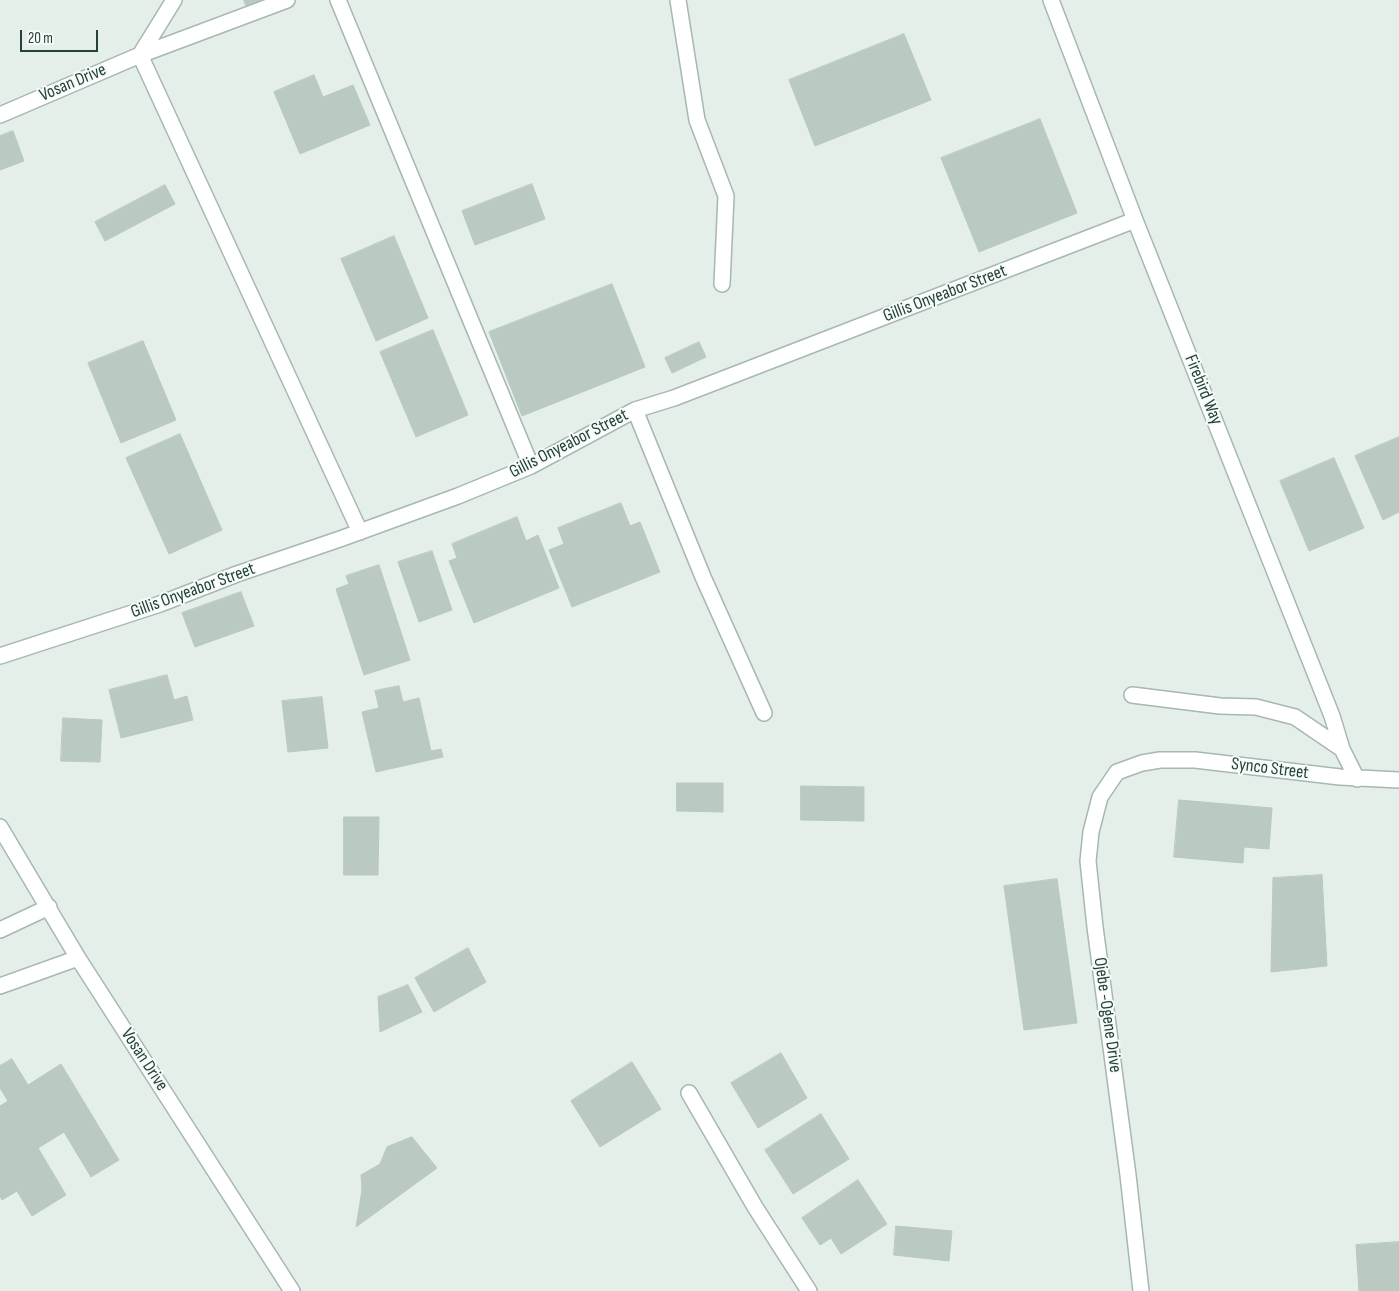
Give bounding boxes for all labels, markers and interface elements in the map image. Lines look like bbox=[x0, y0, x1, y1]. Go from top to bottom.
scale bar bbox=[22, 20, 100, 52]
text: 20 m bbox=[28, 29, 53, 48]
street label: Vosan Drive bbox=[36, 59, 110, 107]
street label: Gillis Onyeabor Street bbox=[880, 261, 1010, 327]
street label: Firebird Way bbox=[1179, 352, 1227, 428]
street label: Gillis Onyeabor Street bbox=[506, 405, 632, 483]
street label: Gillis Onyeabor Street bbox=[128, 559, 258, 623]
street label: Synco Street bbox=[1230, 754, 1310, 784]
street label: Ojebe -Ogene Drive bbox=[1088, 956, 1126, 1074]
street label: Vosan Drive bbox=[116, 1025, 172, 1095]

